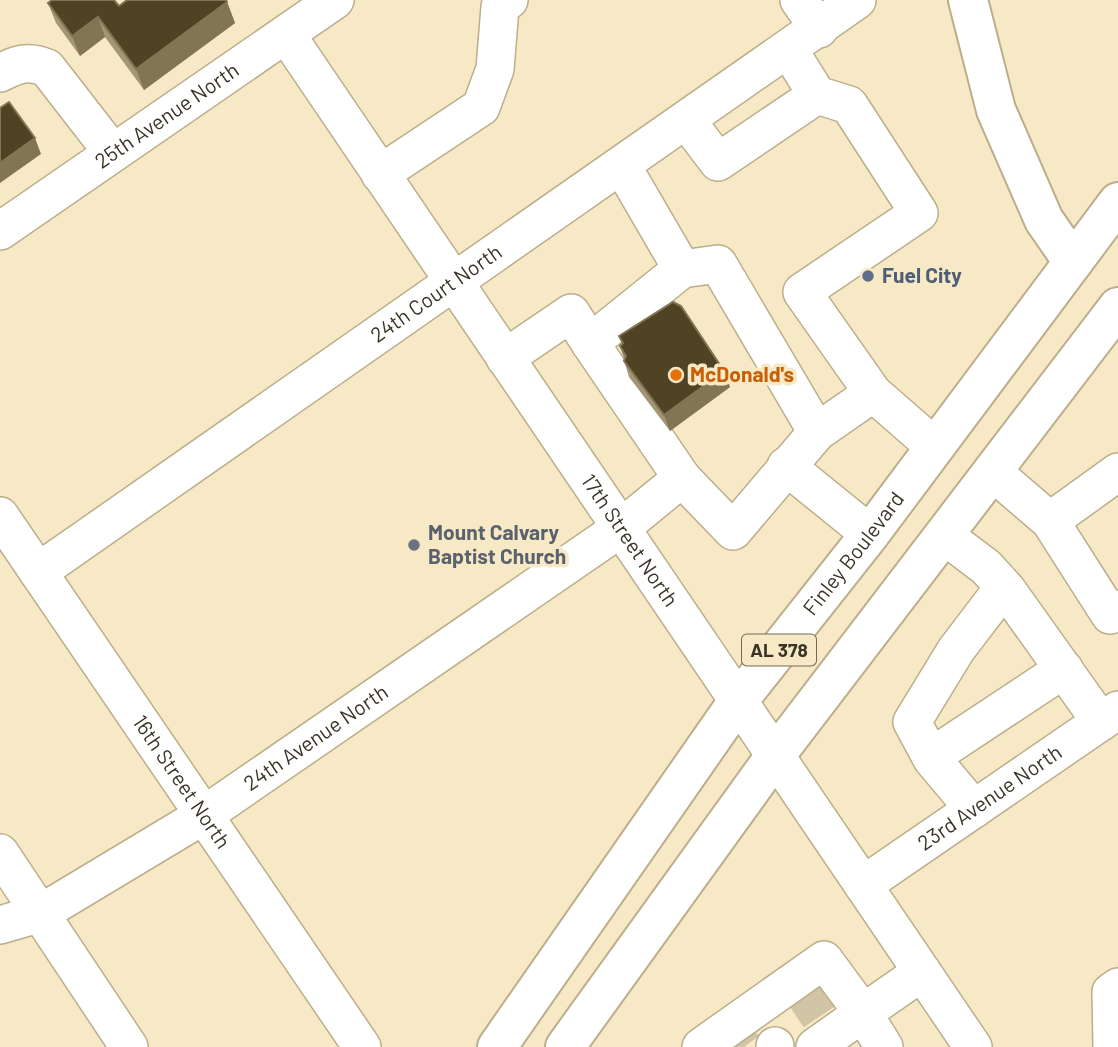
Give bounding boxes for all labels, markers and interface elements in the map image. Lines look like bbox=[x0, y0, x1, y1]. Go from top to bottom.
street label: 25th Avenue North bbox=[90, 56, 243, 173]
street label: 24th Court North bbox=[365, 238, 506, 347]
place label: Fuel City bbox=[882, 262, 962, 287]
marker: Fuel City bbox=[860, 268, 876, 284]
place label: McDonald's bbox=[690, 361, 794, 386]
marker: McDonald's bbox=[668, 367, 684, 383]
street label: 17th Street North bbox=[577, 469, 684, 611]
street label: Finley Boulevard bbox=[797, 486, 908, 619]
place label: Mount Calvary Baptist Church bbox=[428, 519, 566, 568]
marker: Mount Calvary Baptist Church bbox=[406, 537, 422, 553]
road number: AL 378 bbox=[742, 635, 816, 666]
street label: 24th Avenue North bbox=[238, 678, 392, 795]
street label: 16th Street North bbox=[128, 710, 237, 853]
street label: 23rd Avenue North bbox=[912, 739, 1066, 855]

